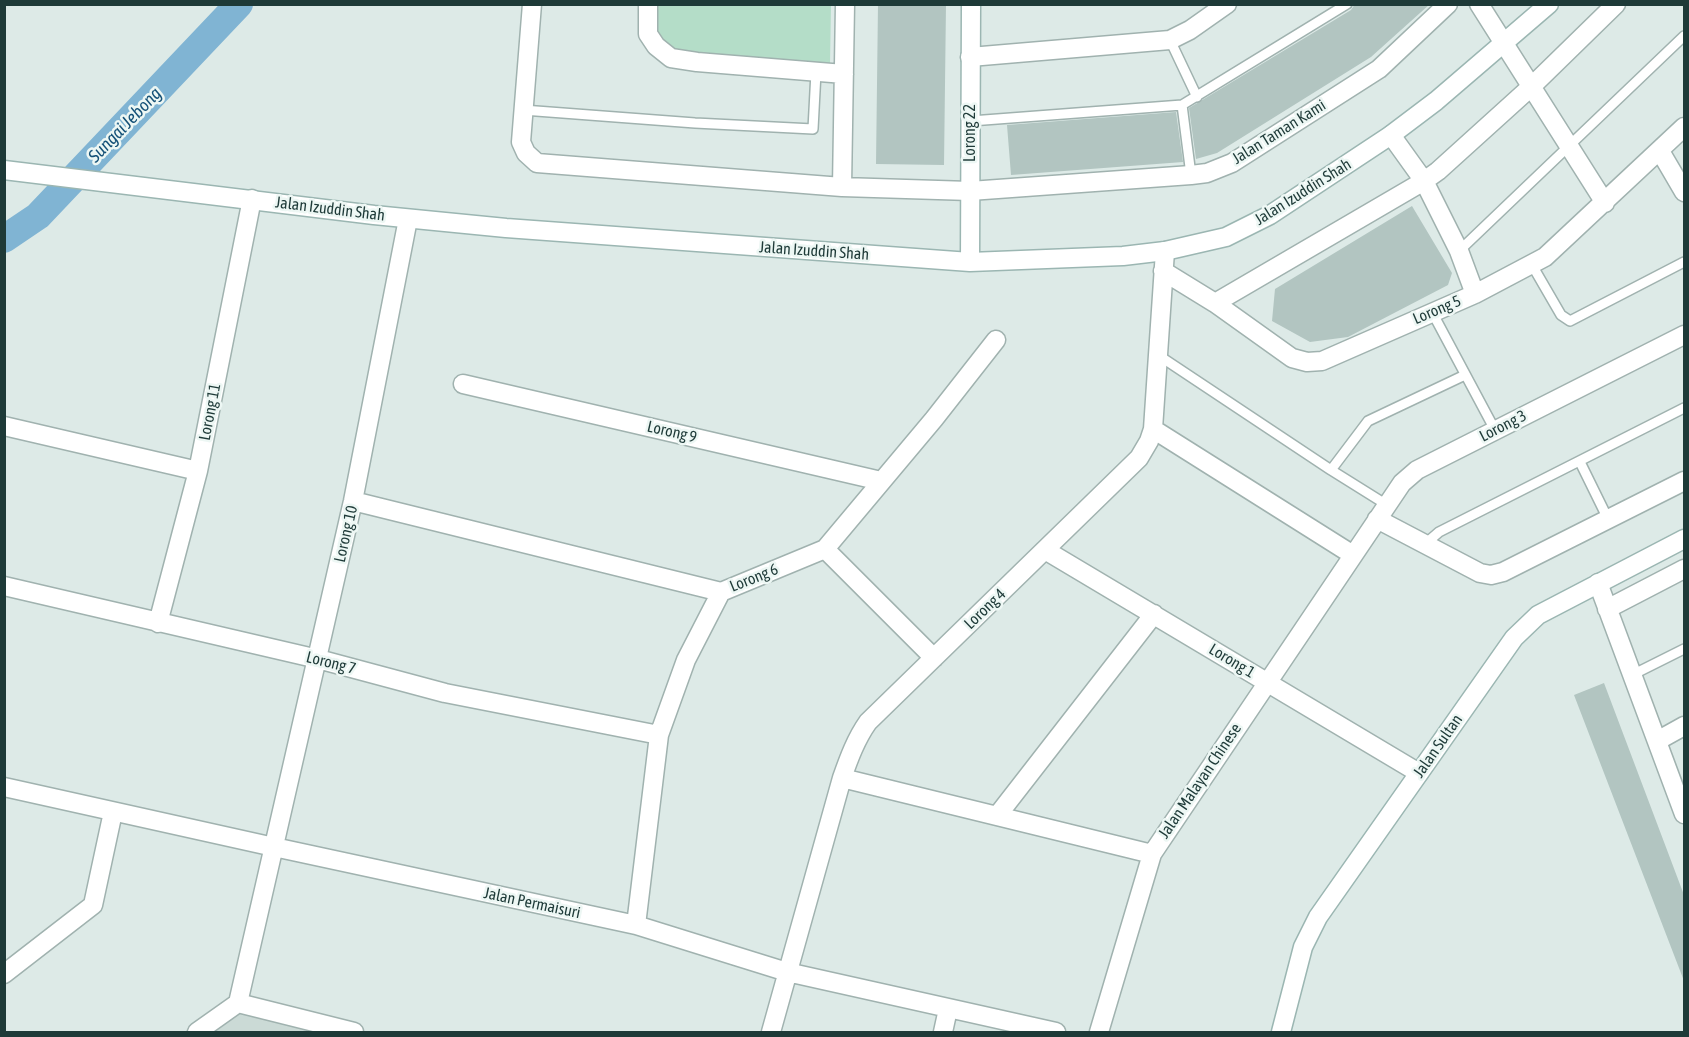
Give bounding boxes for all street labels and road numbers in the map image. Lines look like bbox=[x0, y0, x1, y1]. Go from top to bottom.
street label: Jalan Taman Kami bbox=[1229, 96, 1329, 168]
street label: Lorong 22 bbox=[960, 104, 980, 162]
street label: Jalan Izuddin Shah bbox=[1251, 155, 1355, 229]
street label: Jalan Izuddin Shah bbox=[274, 193, 386, 225]
street label: Jalan Izuddin Shah bbox=[758, 238, 870, 264]
street label: Lorong 5 bbox=[1410, 291, 1464, 329]
street label: Lorong 11 bbox=[195, 382, 225, 442]
street label: Lorong 3 bbox=[1476, 406, 1530, 446]
street label: Lorong 9 bbox=[645, 417, 699, 447]
street label: Lorong 10 bbox=[330, 504, 362, 564]
street label: Lorong 6 bbox=[727, 560, 781, 596]
street label: Lorong 4 bbox=[960, 585, 1010, 633]
street label: Lorong 1 bbox=[1205, 640, 1259, 682]
street label: Lorong 7 bbox=[304, 648, 358, 678]
street label: Jalan Sultan bbox=[1409, 711, 1467, 781]
street label: Jalan Malayan Chinese bbox=[1154, 720, 1246, 842]
street label: Jalan Permaisuri bbox=[482, 883, 582, 923]

